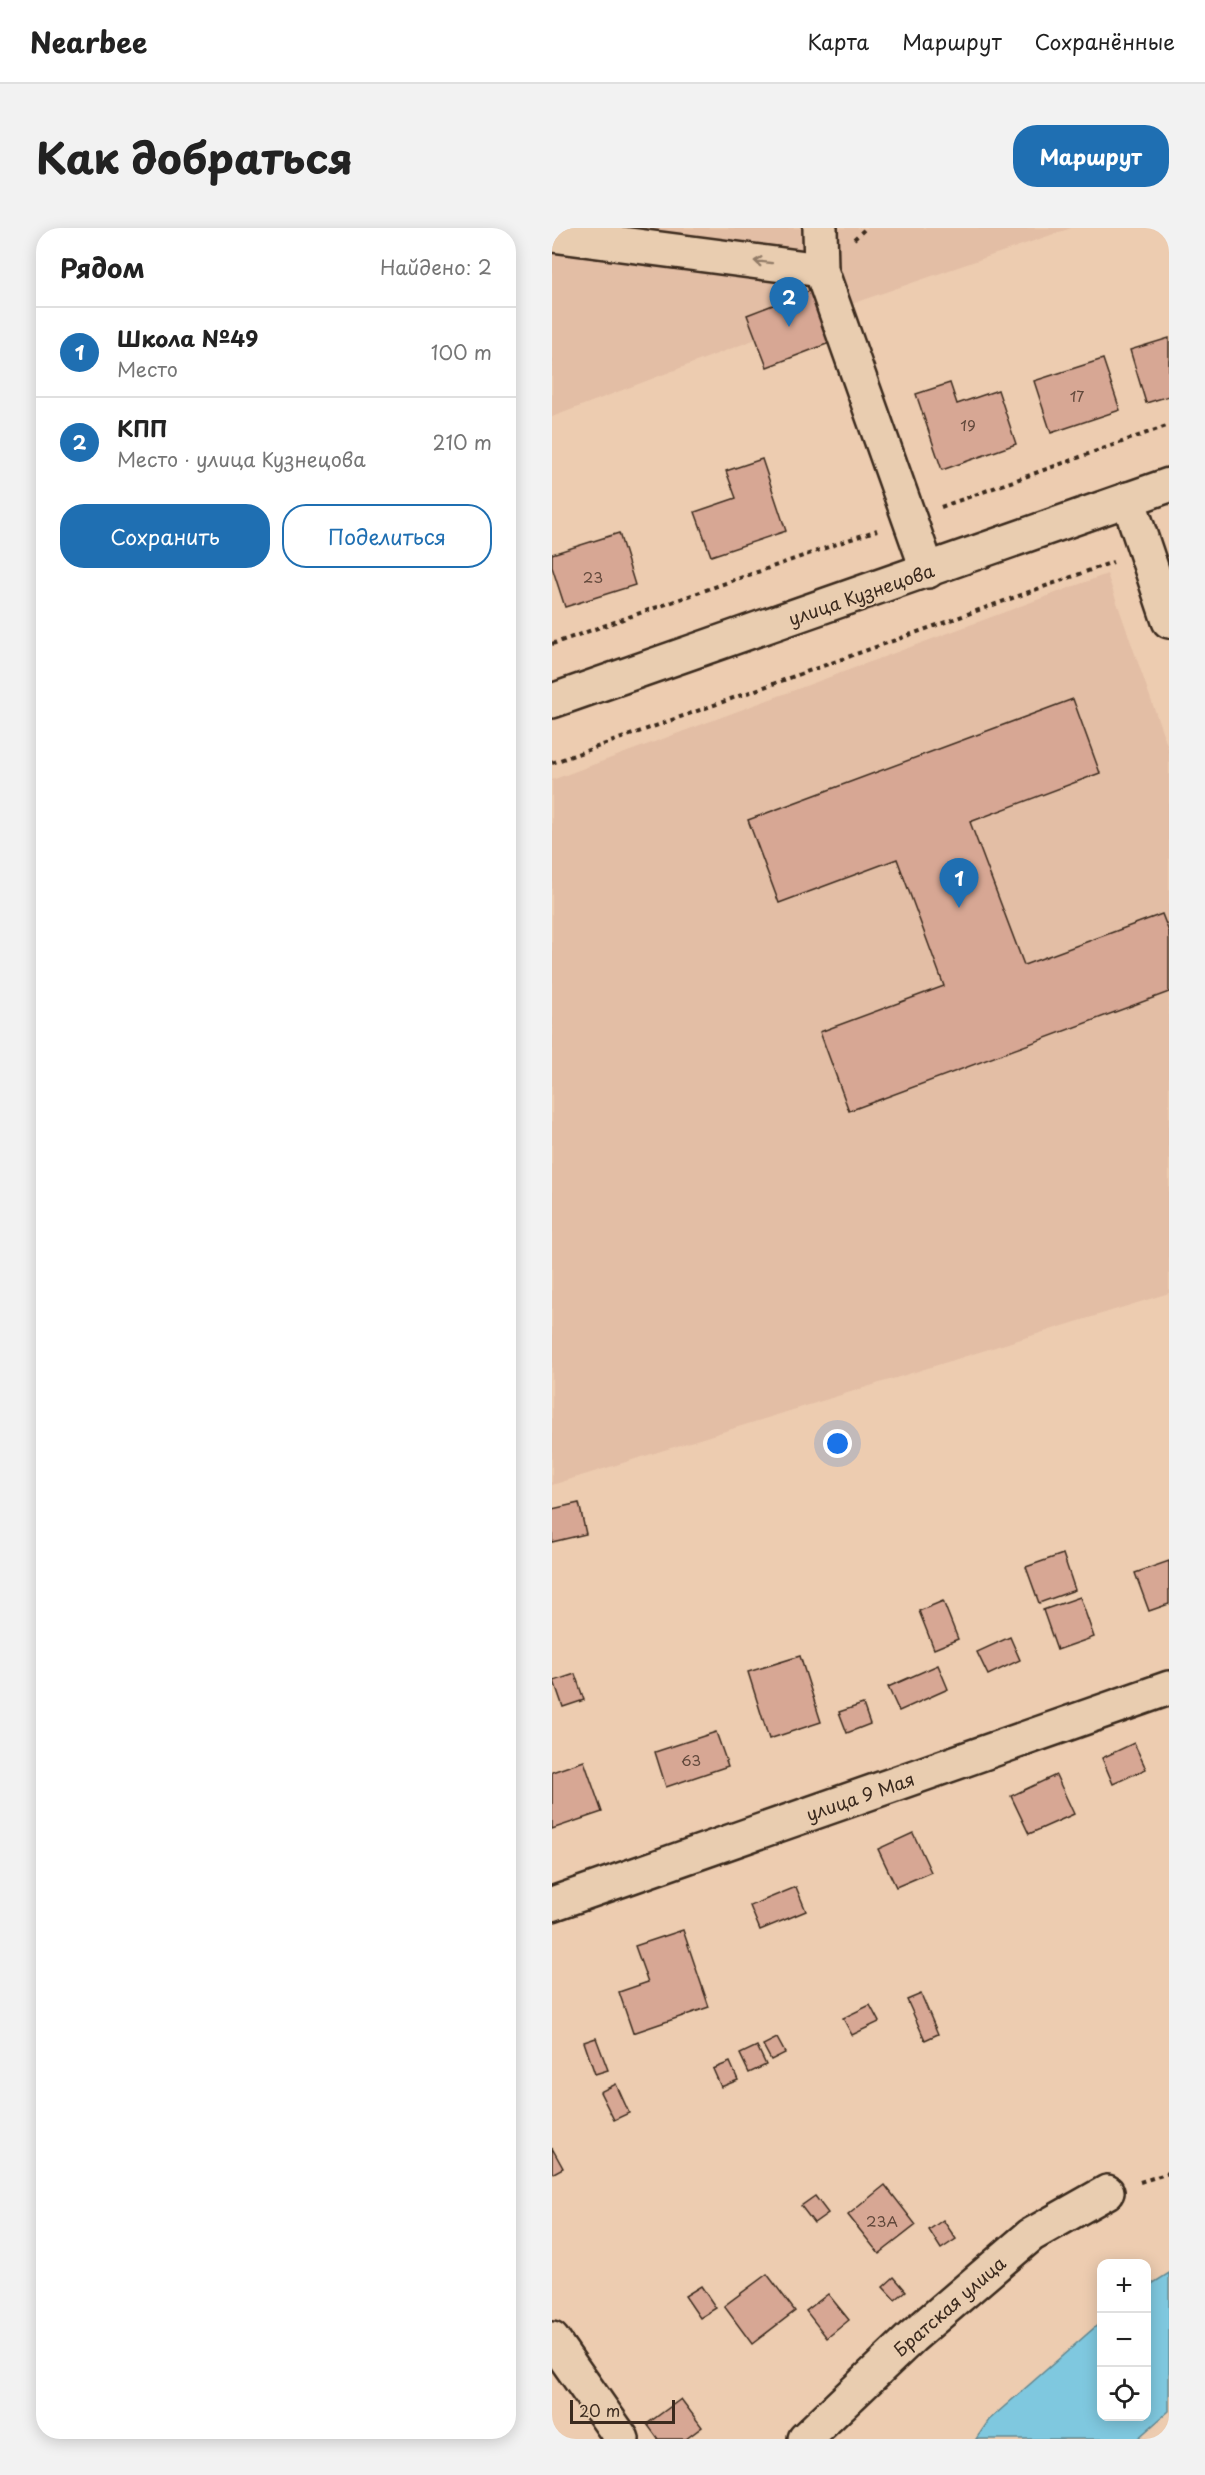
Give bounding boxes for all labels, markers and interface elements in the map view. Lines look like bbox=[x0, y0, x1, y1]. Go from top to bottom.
text: Nearbee bbox=[30, 20, 147, 63]
text: Карта bbox=[808, 25, 869, 57]
text: Маршрут bbox=[902, 25, 1002, 57]
text: Сохранённые bbox=[1035, 25, 1175, 57]
text: Как добраться bbox=[36, 125, 353, 188]
button: Маршрут bbox=[1013, 125, 1169, 187]
text: Рядом bbox=[60, 248, 145, 287]
text: Найдено: 2 bbox=[380, 252, 492, 282]
one-way arrow bbox=[753, 257, 773, 268]
pin: 2 bbox=[770, 278, 808, 327]
text: Школа №49 bbox=[117, 321, 258, 354]
text: 1 bbox=[75, 337, 84, 367]
text: 100 m bbox=[431, 337, 492, 367]
text: Место bbox=[117, 354, 178, 384]
house number: 17 bbox=[1070, 384, 1084, 407]
text: КПП bbox=[117, 411, 168, 444]
house number: 19 bbox=[960, 413, 976, 436]
text: 2 bbox=[72, 427, 87, 457]
text: 210 m bbox=[433, 427, 492, 457]
text: Место · улица Кузнецова bbox=[117, 444, 366, 474]
button: Сохранить bbox=[60, 504, 270, 568]
button: Поделиться bbox=[282, 504, 492, 568]
street label: улица Кузнецова bbox=[784, 556, 938, 632]
house number: 23 bbox=[583, 565, 603, 588]
pin: 1 bbox=[940, 858, 978, 908]
your location bbox=[823, 1429, 852, 1458]
house number: 63 bbox=[681, 1748, 701, 1771]
street label: улица 9 Мая bbox=[802, 1765, 918, 1827]
house number: 23А bbox=[866, 2209, 898, 2232]
street label: Братская улица bbox=[887, 2249, 1012, 2363]
map controls bbox=[1097, 2259, 1151, 2421]
button: + bbox=[1097, 2259, 1151, 2313]
button: − bbox=[1097, 2313, 1151, 2367]
button: locate bbox=[1097, 2367, 1151, 2421]
scale bar bbox=[570, 2397, 675, 2424]
text: 20 m bbox=[579, 2398, 620, 2422]

